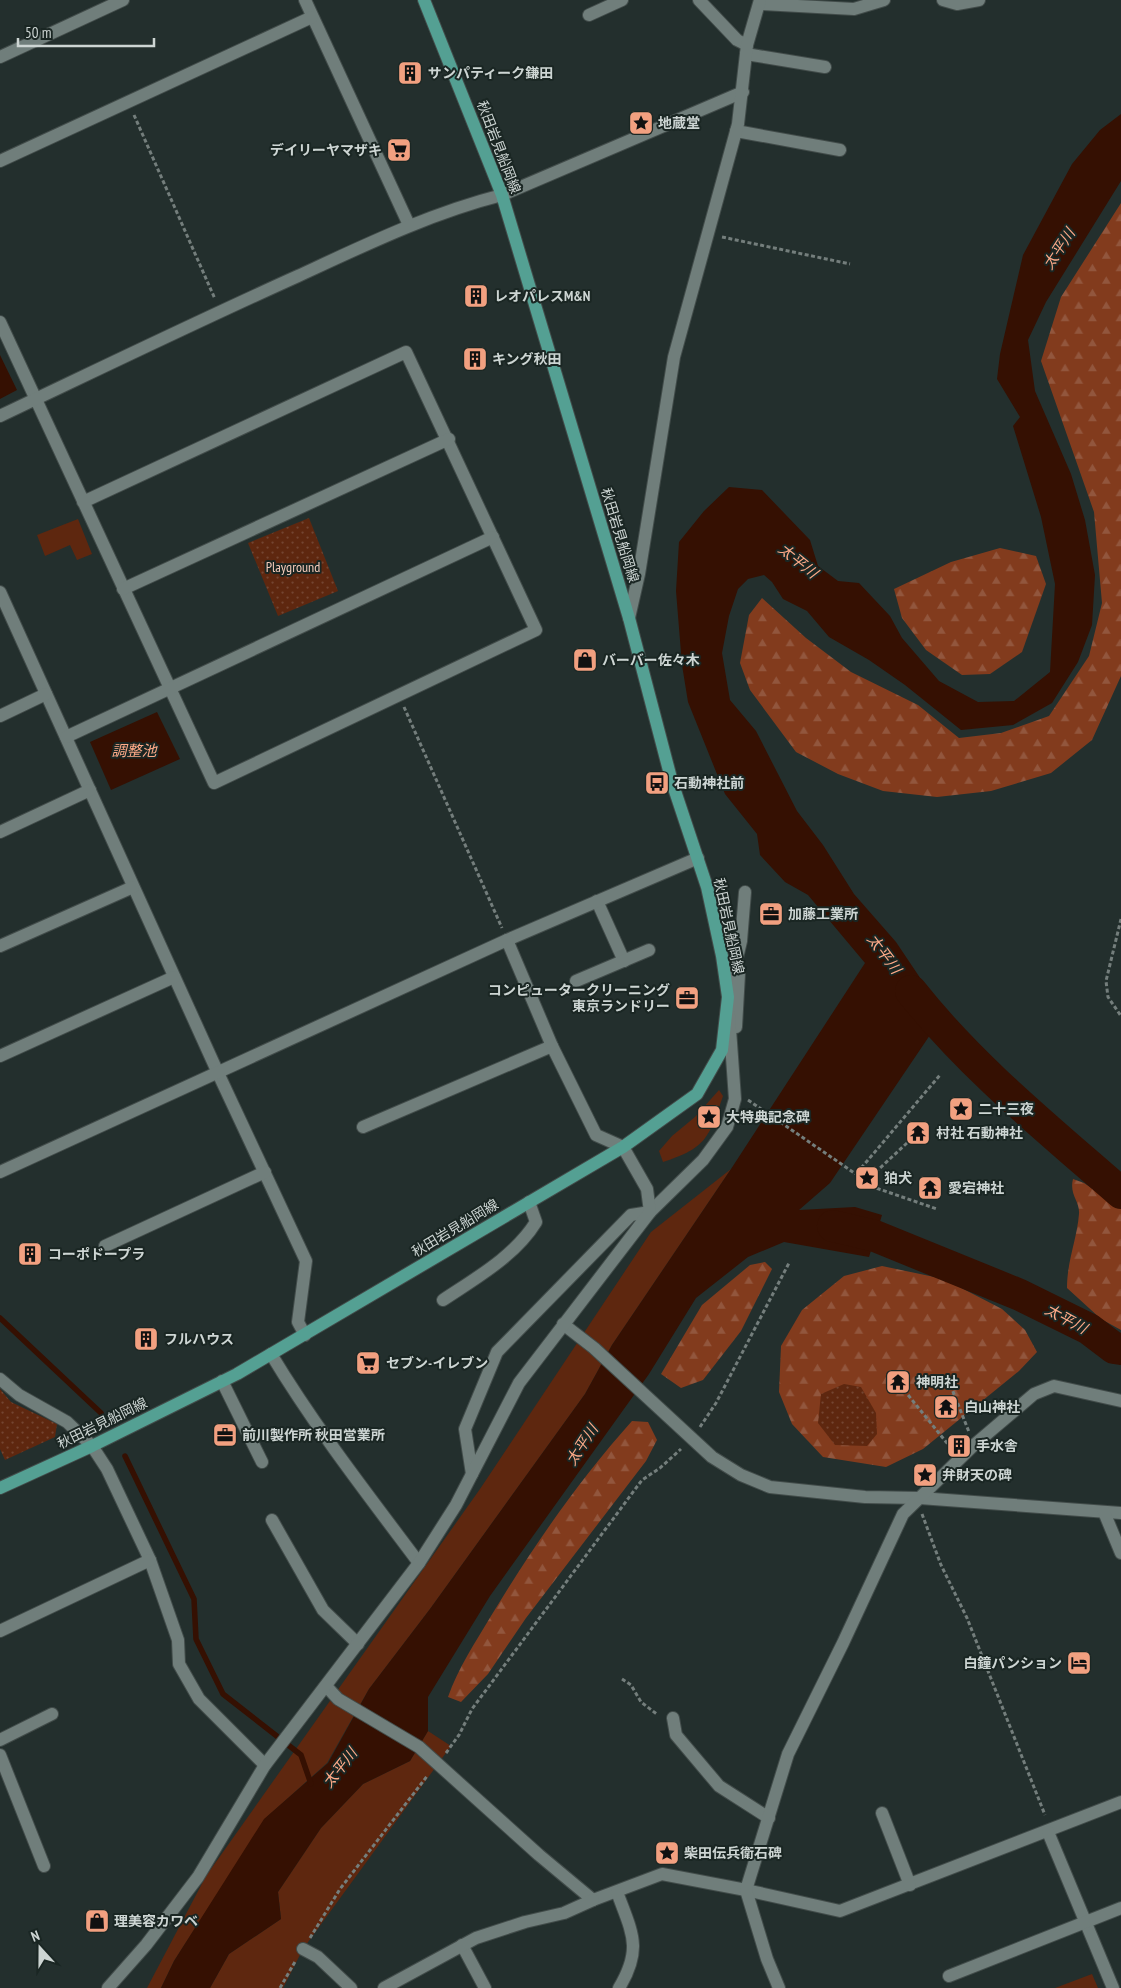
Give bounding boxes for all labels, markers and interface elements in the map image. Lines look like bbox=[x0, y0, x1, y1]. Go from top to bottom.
scale bar bbox=[18, 15, 154, 47]
text: 50 m bbox=[25, 23, 51, 42]
building icon: サンパティーク鎌田 bbox=[397, 60, 423, 86]
place label: サンパティーク鎌田 bbox=[428, 64, 553, 82]
street label: 秋田岩見船岡線 bbox=[473, 98, 525, 196]
place icon: 地蔵堂 bbox=[628, 110, 654, 136]
place label: 地蔵堂 bbox=[658, 114, 700, 132]
supermarket icon: デイリーヤマザキ bbox=[386, 137, 412, 163]
place label: デイリーヤマザキ bbox=[270, 141, 382, 159]
water label: 太平川 bbox=[1038, 223, 1080, 273]
building icon: レオパレスM&N bbox=[463, 283, 489, 309]
place label: レオパレスM&N bbox=[494, 287, 590, 305]
building icon: キング秋田 bbox=[462, 346, 488, 372]
place label: キング秋田 bbox=[492, 350, 562, 368]
street label: 秋田岩見船岡線 bbox=[597, 486, 643, 584]
water label: 太平川 bbox=[775, 539, 823, 583]
park label: Playground bbox=[266, 558, 320, 576]
shop icon: バーバー佐々木 bbox=[572, 647, 598, 673]
place label: バーバー佐々木 bbox=[602, 651, 700, 669]
water label: 調整池 bbox=[111, 741, 158, 760]
bus stop icon: 石動神社前 bbox=[644, 770, 670, 796]
place label: 石動神社前 bbox=[674, 774, 744, 792]
street label: 秋田岩見船岡線 bbox=[710, 876, 748, 976]
office icon: 加藤工業所 bbox=[758, 901, 784, 927]
place label: 加藤工業所 bbox=[788, 905, 858, 923]
water label: 太平川 bbox=[863, 930, 907, 979]
place label: コンピュータークリーニング 東京ランドリー bbox=[488, 981, 670, 1015]
office icon: コンピュータークリーニング 東京ランドリー bbox=[674, 985, 700, 1011]
place icon: 二十三夜 bbox=[948, 1096, 974, 1122]
place label: 二十三夜 bbox=[978, 1100, 1034, 1118]
place icon: 大特典記念碑 bbox=[696, 1104, 722, 1130]
place label: 大特典記念碑 bbox=[726, 1108, 810, 1126]
temple icon: 村社 石動神社 bbox=[905, 1120, 931, 1146]
place label: 村社 石動神社 bbox=[936, 1124, 1023, 1142]
place icon: 狛犬 bbox=[854, 1165, 880, 1191]
place label: 狛犬 bbox=[884, 1169, 912, 1187]
temple icon: 愛宕神社 bbox=[917, 1175, 943, 1201]
place label: 愛宕神社 bbox=[948, 1179, 1004, 1197]
street label: 秋田岩見船岡線 bbox=[408, 1195, 502, 1261]
building icon: コーポドープラ bbox=[17, 1241, 43, 1267]
place label: コーポドープラ bbox=[48, 1245, 145, 1263]
water label: 太平川 bbox=[1042, 1300, 1092, 1338]
building icon: フルハウス bbox=[133, 1326, 159, 1352]
place label: フルハウス bbox=[164, 1330, 234, 1348]
supermarket icon: セブン-イレブン bbox=[355, 1350, 381, 1376]
place label: セブン-イレブン bbox=[386, 1354, 488, 1372]
temple icon: 神明社 bbox=[885, 1369, 911, 1395]
place label: 神明社 bbox=[916, 1373, 958, 1391]
street label: 秋田岩見船岡線 bbox=[54, 1393, 150, 1453]
temple icon: 白山神社 bbox=[933, 1394, 959, 1420]
place label: 白山神社 bbox=[964, 1398, 1020, 1416]
water label: 太平川 bbox=[561, 1419, 603, 1469]
office icon: 前川製作所 秋田営業所 bbox=[212, 1422, 238, 1448]
place label: 前川製作所 秋田営業所 bbox=[242, 1426, 385, 1444]
building icon: 手水舎 bbox=[946, 1433, 972, 1459]
place label: 手水舎 bbox=[976, 1437, 1018, 1455]
place icon: 弁財天の碑 bbox=[912, 1462, 938, 1488]
place label: 弁財天の碑 bbox=[942, 1466, 1012, 1484]
hotel icon: 白鐘パンション bbox=[1066, 1650, 1092, 1676]
place label: 白鐘パンション bbox=[963, 1654, 1062, 1672]
water label: 太平川 bbox=[318, 1743, 362, 1791]
place icon: 柴田伝兵衛石碑 bbox=[654, 1840, 680, 1866]
place label: 柴田伝兵衛石碑 bbox=[684, 1844, 782, 1862]
shop icon: 理美容カワベ bbox=[84, 1908, 110, 1934]
place label: 理美容カワベ bbox=[114, 1912, 198, 1930]
north arrow bbox=[15, 1923, 65, 1973]
text: N bbox=[29, 1926, 42, 1946]

